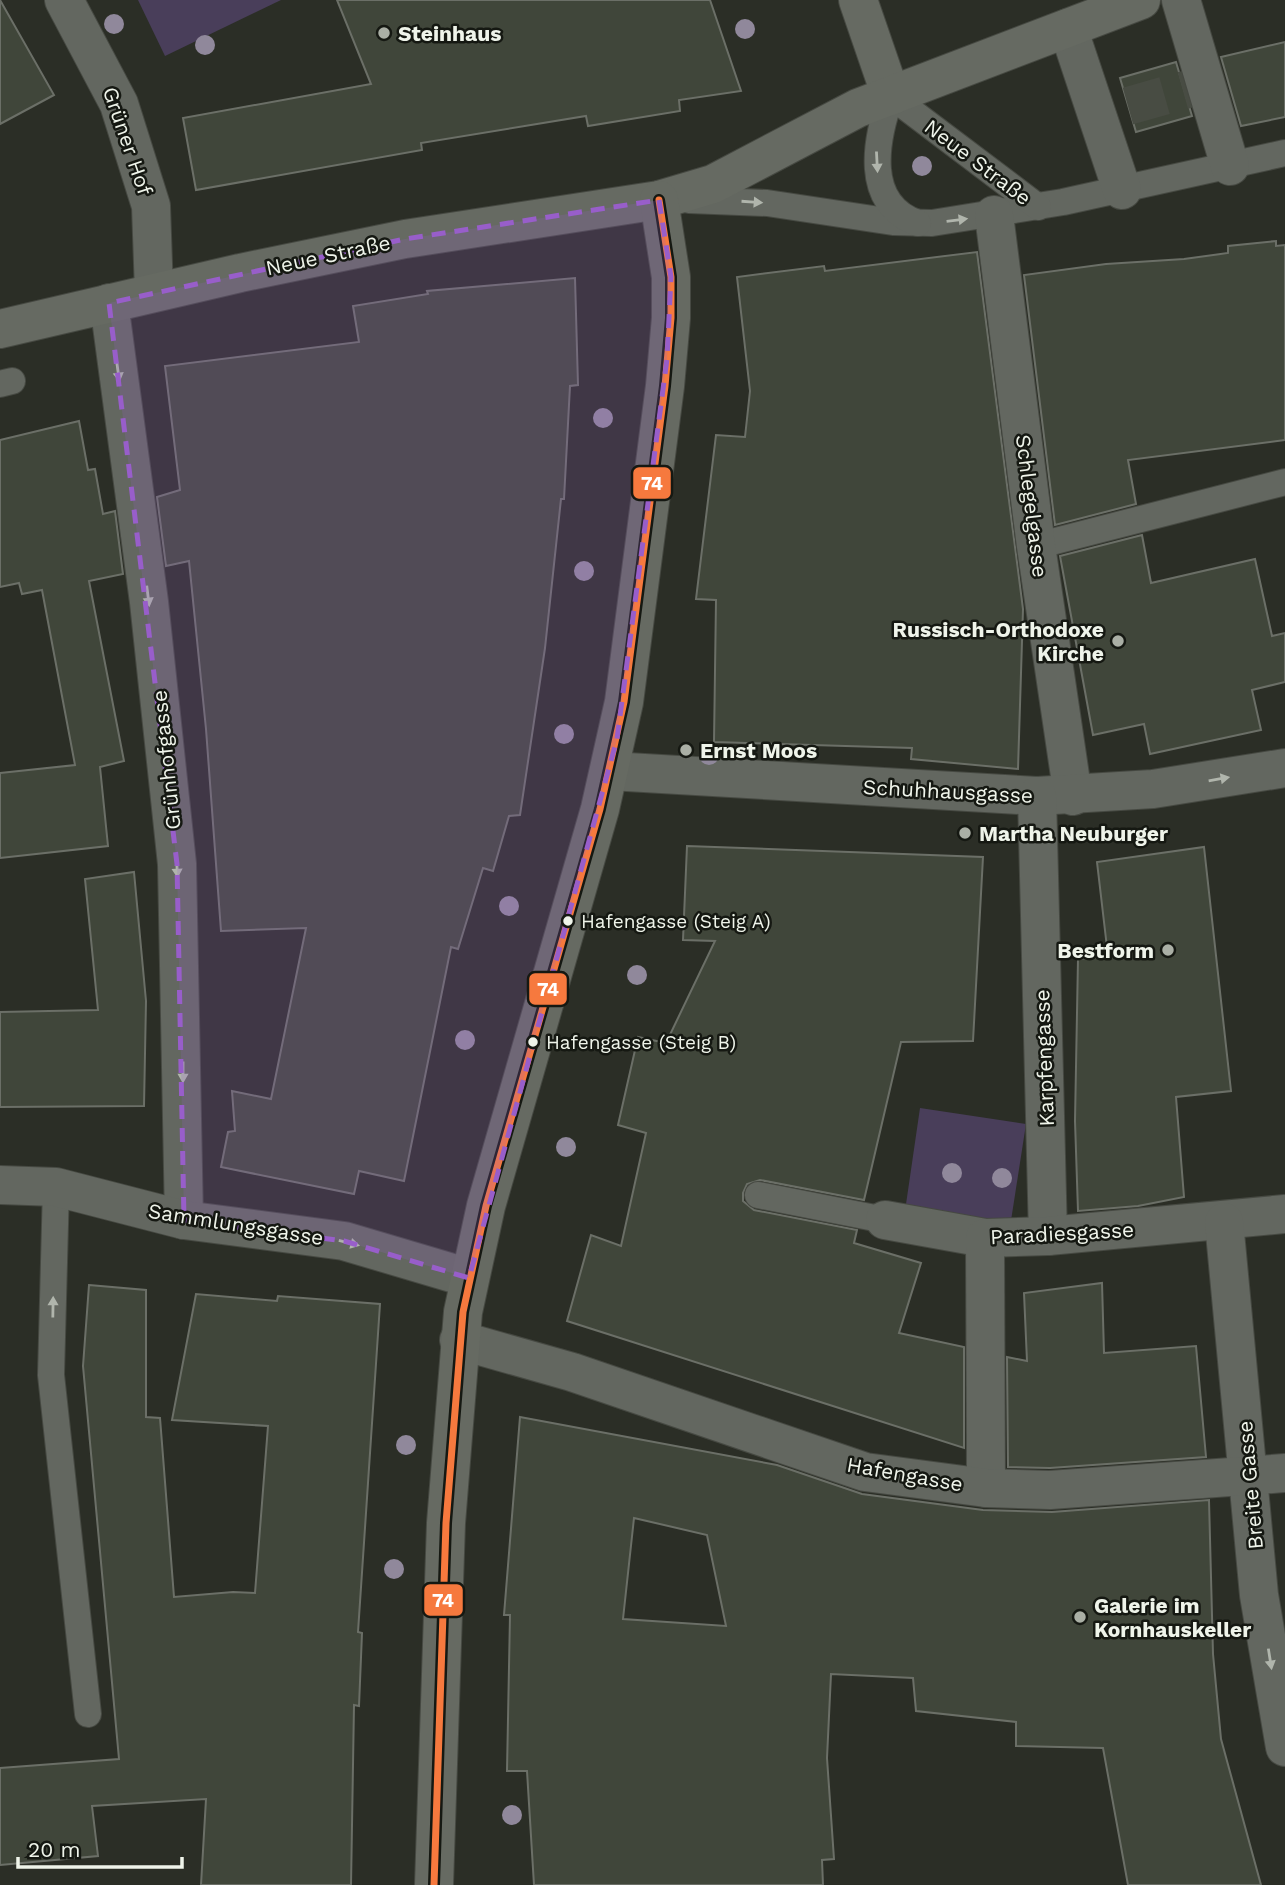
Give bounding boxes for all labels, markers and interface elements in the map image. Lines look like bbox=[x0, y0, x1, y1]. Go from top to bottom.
place label: Steinhaus bbox=[398, 21, 501, 46]
marker: Steinhaus bbox=[376, 25, 392, 41]
street label: Grüner Hof bbox=[98, 84, 158, 198]
street label: Neue Straße bbox=[920, 114, 1036, 210]
one-way arrow bbox=[872, 151, 883, 173]
one-way arrow bbox=[741, 196, 763, 207]
one-way arrow bbox=[946, 214, 968, 225]
street label: Neue Straße bbox=[263, 230, 393, 280]
one-way arrow bbox=[113, 360, 124, 382]
street label: Schlegelgasse bbox=[1011, 433, 1053, 579]
line badge: 74 bbox=[632, 466, 672, 500]
text: 74 bbox=[641, 472, 663, 495]
one-way arrow bbox=[142, 586, 153, 608]
place label: Russisch-Orthodoxe Kirche bbox=[893, 617, 1104, 666]
marker: Russisch-Orthodoxe Kirche bbox=[1110, 633, 1126, 649]
street label: Grünhofgasse bbox=[146, 689, 186, 831]
place label: Ernst Moos bbox=[700, 738, 817, 763]
marker: Ernst Moos bbox=[678, 742, 694, 758]
one-way arrow bbox=[1208, 773, 1230, 784]
street label: Schuhhausgasse bbox=[862, 774, 1034, 808]
place label: Martha Neuburger bbox=[979, 821, 1168, 846]
marker: Martha Neuburger bbox=[957, 825, 973, 841]
one-way arrow bbox=[172, 856, 183, 878]
place label: Hafengasse (Steig A) bbox=[581, 910, 771, 933]
marker: Hafengasse (Steig A) bbox=[561, 914, 575, 928]
place label: Bestform bbox=[1057, 938, 1154, 963]
marker: Bestform bbox=[1160, 942, 1176, 958]
line badge: 74 bbox=[528, 972, 568, 1006]
text: 74 bbox=[537, 978, 559, 1001]
street label: Karpfengasse bbox=[1029, 989, 1059, 1127]
place label: Hafengasse (Steig B) bbox=[546, 1031, 736, 1054]
marker: Hafengasse (Steig B) bbox=[526, 1035, 540, 1049]
one-way arrow bbox=[177, 1062, 189, 1084]
street label: Sammlungsgasse bbox=[147, 1198, 325, 1250]
street label: Paradiesgasse bbox=[989, 1217, 1135, 1249]
one-way arrow bbox=[338, 1238, 360, 1249]
one-way arrow bbox=[47, 1295, 58, 1317]
street label: Breite Gasse bbox=[1232, 1420, 1268, 1550]
street label: Hafengasse bbox=[845, 1451, 965, 1497]
line badge: 74 bbox=[423, 1583, 464, 1617]
text: 74 bbox=[432, 1589, 454, 1612]
place label: Galerie im Kornhauskeller bbox=[1094, 1593, 1251, 1642]
marker: Galerie im Kornhauskeller bbox=[1072, 1609, 1088, 1625]
one-way arrow bbox=[1265, 1648, 1276, 1670]
scale bar bbox=[18, 1826, 182, 1870]
text: 20 m bbox=[28, 1837, 80, 1862]

